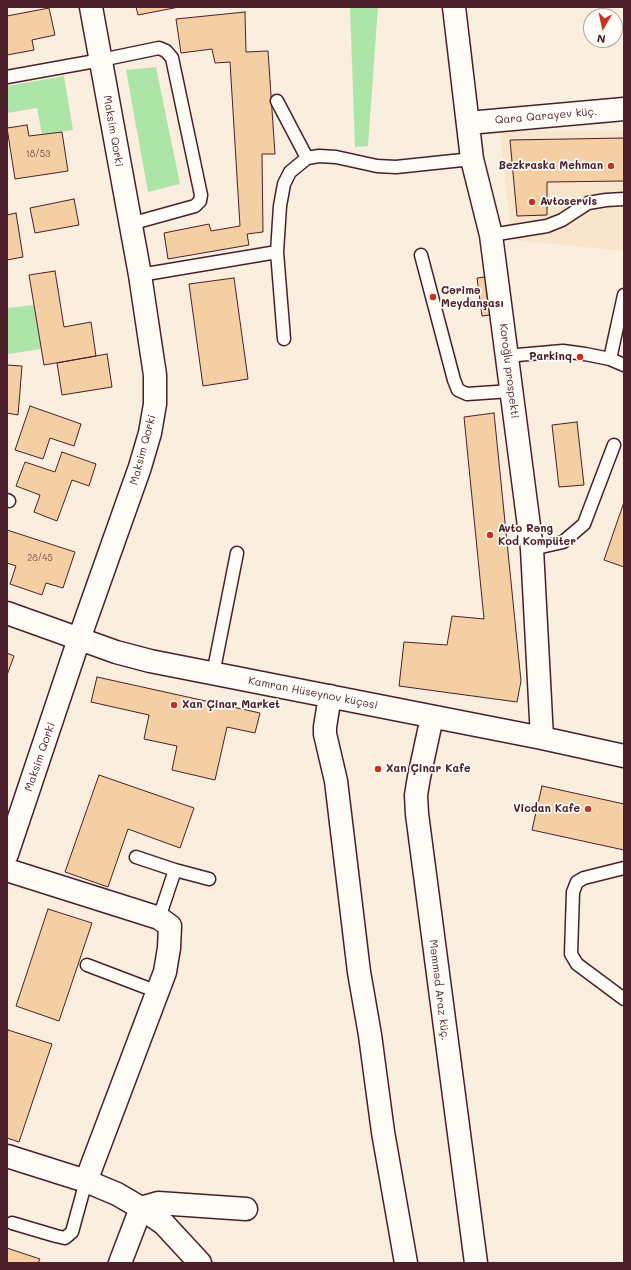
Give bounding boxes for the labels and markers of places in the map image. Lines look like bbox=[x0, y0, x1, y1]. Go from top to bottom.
place label: Bezkraska Mehman bbox=[499, 159, 603, 173]
marker: Bezkraska Mehman bbox=[606, 161, 616, 171]
place label: Avtoservis bbox=[540, 195, 597, 209]
marker: Avtoservis bbox=[527, 197, 537, 207]
place label: Cərimə Meydanşası bbox=[441, 284, 504, 310]
marker: Cərimə Meydanşası bbox=[428, 292, 438, 302]
place label: Parkinq bbox=[529, 350, 572, 364]
marker: Parkinq bbox=[575, 352, 585, 362]
place label: Avto Rəng Kod Kompüter bbox=[498, 522, 576, 548]
marker: Avto Rəng Kod Kompüter bbox=[485, 530, 495, 540]
place label: Xan Çinar Market bbox=[182, 698, 280, 712]
marker: Xan Çinar Market bbox=[169, 700, 179, 710]
place label: Xan Çinar Kafe bbox=[386, 762, 470, 776]
marker: Xan Çinar Kafe bbox=[373, 764, 383, 774]
place label: Vicdan Kafe bbox=[513, 802, 580, 816]
marker: Vicdan Kafe bbox=[583, 804, 593, 814]

